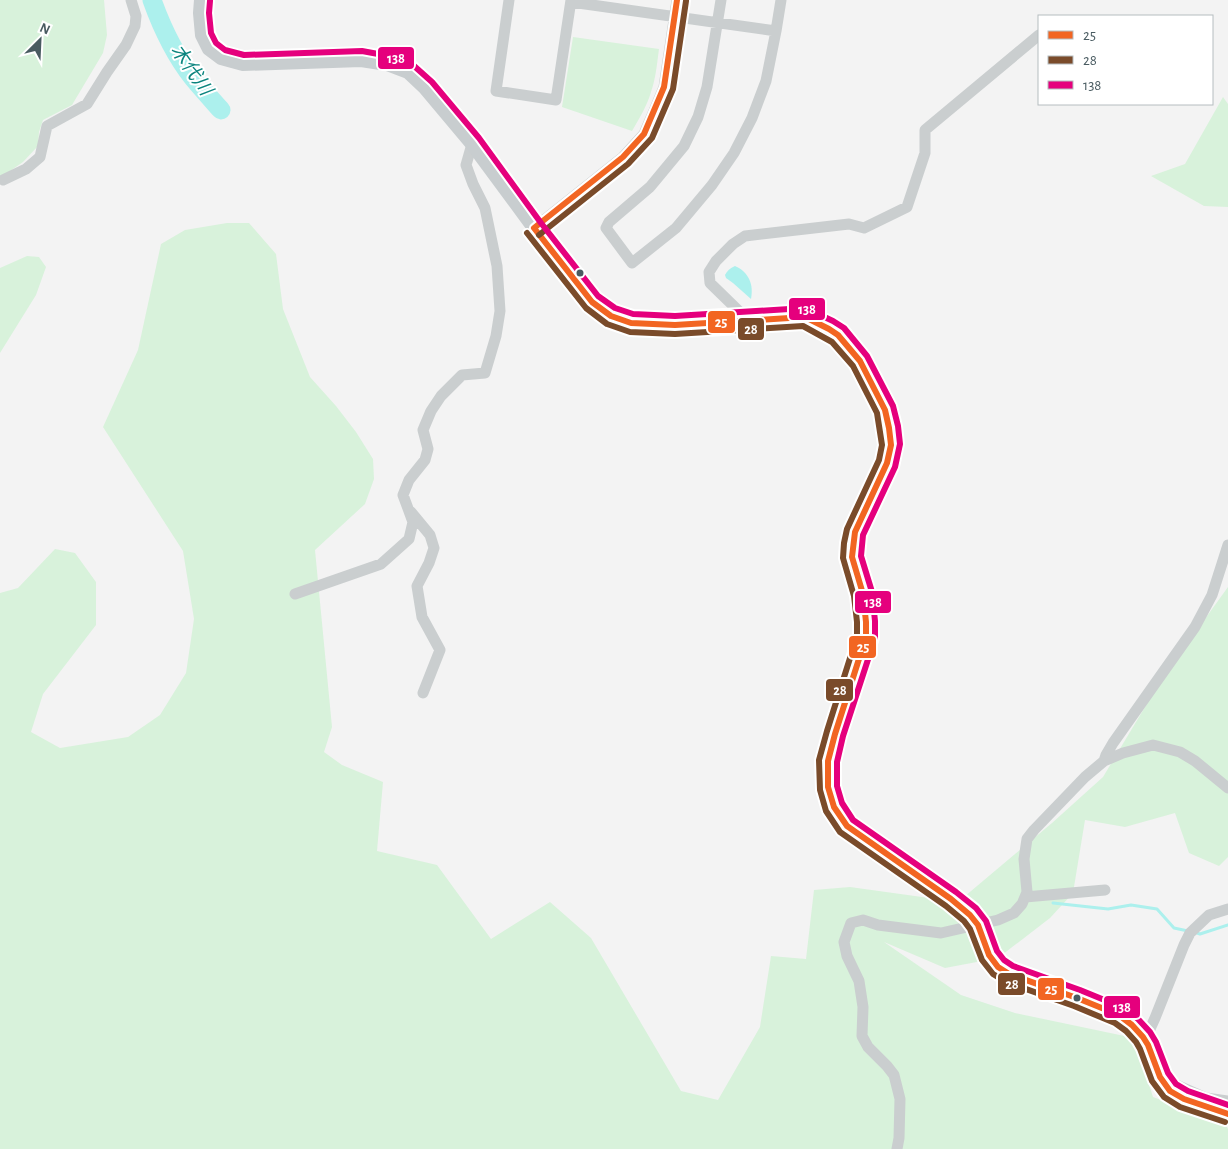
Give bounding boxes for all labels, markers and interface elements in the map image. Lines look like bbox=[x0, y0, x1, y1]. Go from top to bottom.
north arrow bbox=[15, 15, 65, 65]
legend bbox=[1038, 15, 1213, 105]
text: N bbox=[38, 21, 52, 37]
text: 25 bbox=[1083, 28, 1096, 43]
water label: 木代川 bbox=[167, 41, 217, 100]
line badge: 138 bbox=[377, 46, 415, 70]
text: 138 bbox=[387, 52, 405, 66]
text: 28 bbox=[1083, 53, 1097, 68]
text: 138 bbox=[1083, 78, 1101, 93]
unlabelled marker bbox=[575, 268, 585, 278]
line badge: 138 bbox=[788, 297, 826, 321]
text: 138 bbox=[798, 303, 816, 317]
line badge: 25 bbox=[707, 310, 736, 334]
text: 25 bbox=[715, 316, 727, 330]
line badge: 28 bbox=[737, 317, 765, 341]
text: 28 bbox=[744, 323, 758, 337]
line badge: 138 bbox=[854, 590, 892, 614]
text: 138 bbox=[864, 596, 882, 610]
line badge: 25 bbox=[848, 635, 877, 659]
text: 25 bbox=[857, 641, 869, 655]
line badge: 28 bbox=[825, 678, 854, 702]
text: 28 bbox=[833, 684, 847, 698]
line badge: 28 bbox=[997, 972, 1026, 996]
line badge: 25 bbox=[1037, 977, 1065, 1001]
text: 28 bbox=[1005, 978, 1019, 992]
text: 25 bbox=[1045, 983, 1057, 997]
unlabelled marker bbox=[1072, 993, 1082, 1003]
line badge: 138 bbox=[1103, 995, 1141, 1019]
text: 138 bbox=[1113, 1001, 1131, 1015]

